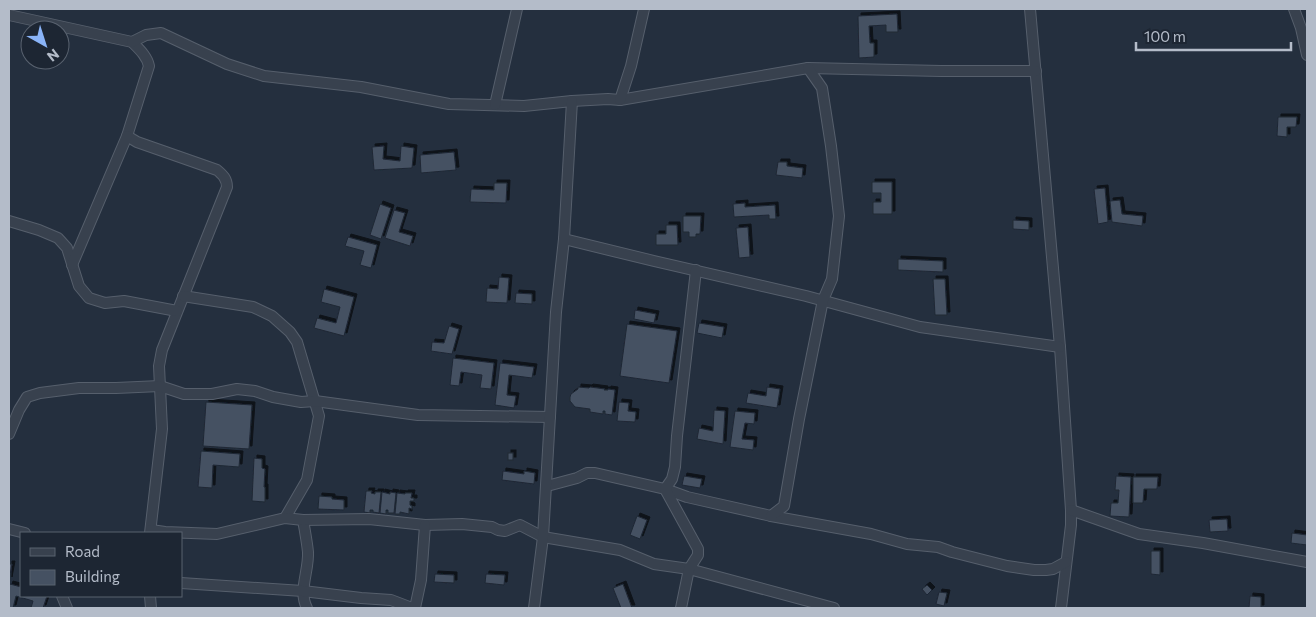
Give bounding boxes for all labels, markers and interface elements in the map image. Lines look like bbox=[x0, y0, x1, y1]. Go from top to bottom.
north arrow bbox=[20, 20, 70, 70]
scale bar bbox=[1136, 20, 1291, 52]
text: 100 m bbox=[1144, 27, 1186, 45]
text: N bbox=[44, 46, 63, 65]
legend bbox=[20, 532, 182, 597]
text: Road bbox=[65, 542, 100, 560]
text: Building bbox=[65, 567, 120, 585]

